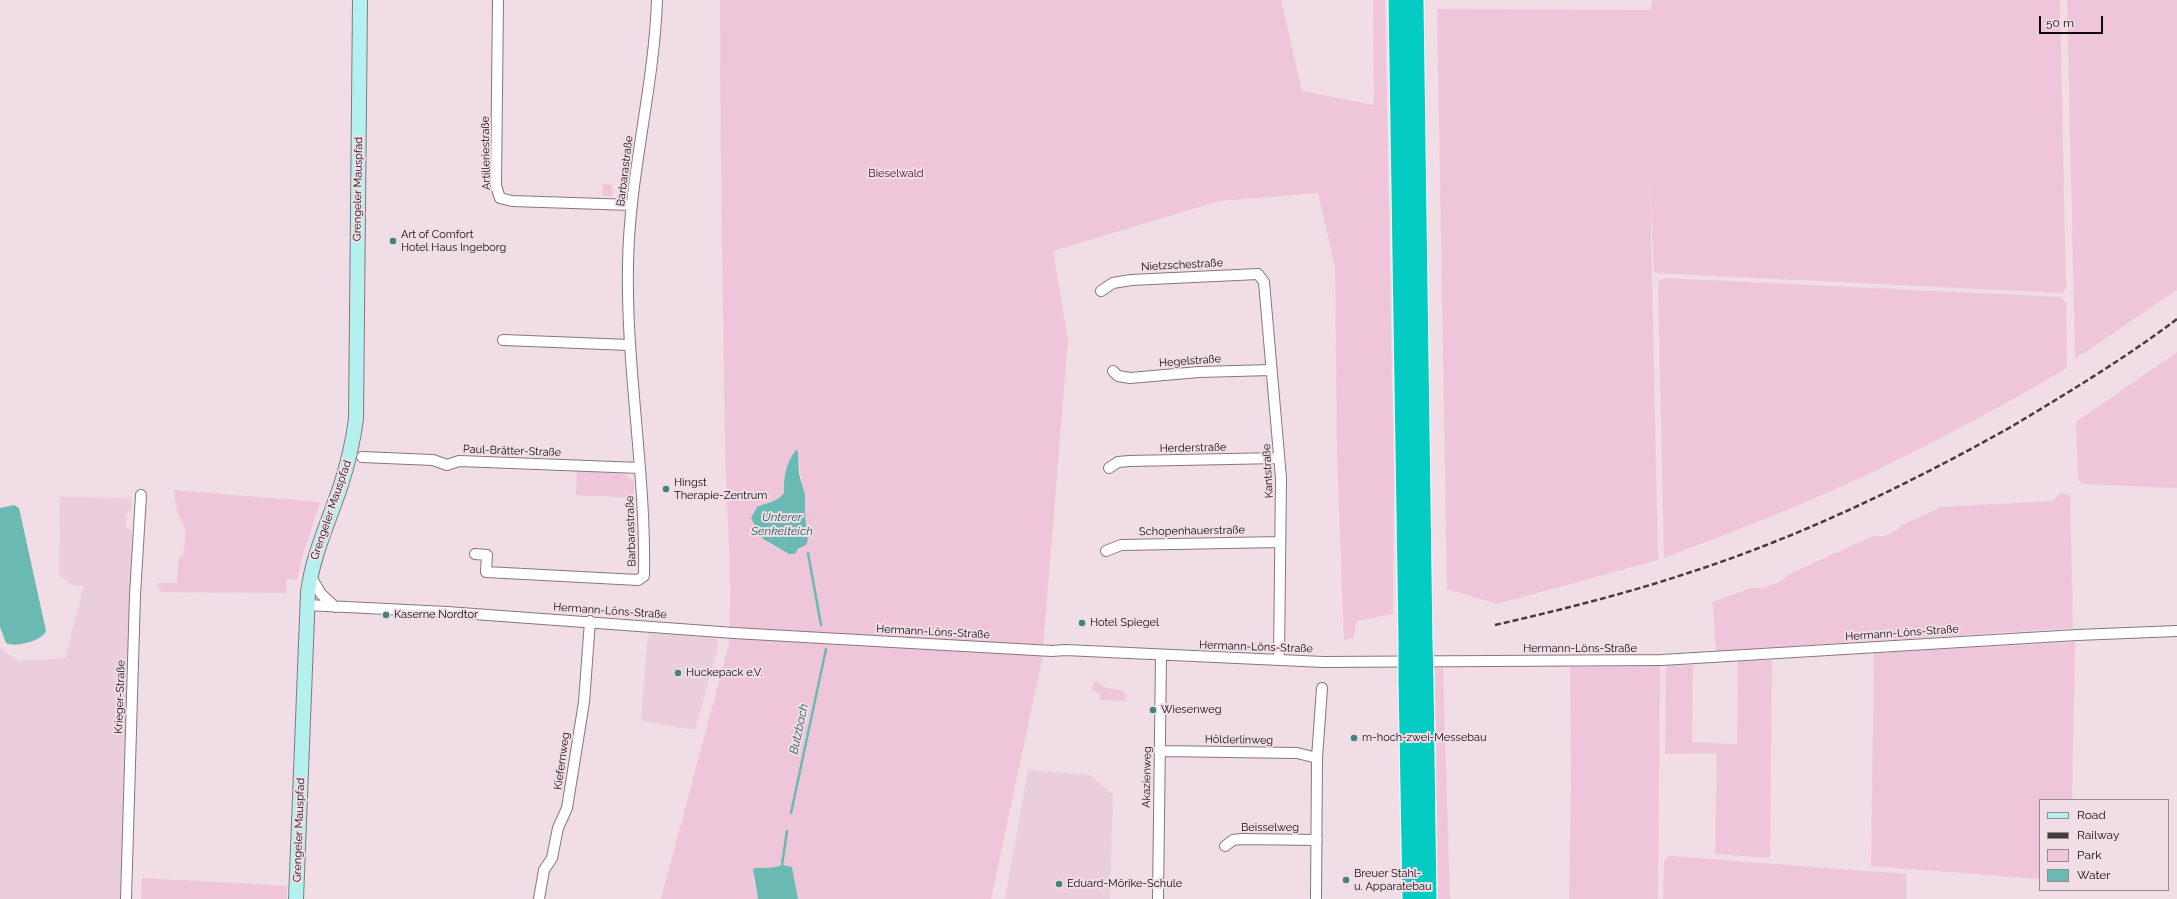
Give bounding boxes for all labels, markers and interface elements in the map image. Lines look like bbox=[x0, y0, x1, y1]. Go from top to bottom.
scale bar bbox=[2041, 8, 2105, 34]
text: 50 m bbox=[2046, 16, 2074, 30]
street label: Artilleriestraße bbox=[479, 116, 493, 190]
street label: Barbarastraße bbox=[614, 135, 636, 207]
street label: Grengeler Mauspfad bbox=[350, 137, 366, 241]
park label: Bieselwald bbox=[868, 167, 924, 181]
place label: Art of Comfort Hotel Haus Ingeborg bbox=[401, 228, 506, 254]
marker: Art of Comfort Hotel Haus Ingeborg bbox=[388, 236, 398, 246]
street label: Nietzschestraße bbox=[1141, 256, 1223, 274]
street label: Hegelstraße bbox=[1159, 352, 1221, 370]
street label: Herderstraße bbox=[1160, 441, 1226, 455]
street label: Paul-Brätter-Straße bbox=[463, 443, 561, 459]
street label: Kantstraße bbox=[1260, 443, 1276, 499]
street label: Grengeler Mauspfad bbox=[308, 459, 354, 561]
place label: Hingst Therapie-Zentrum bbox=[674, 476, 767, 502]
marker: Hingst Therapie-Zentrum bbox=[661, 484, 671, 494]
street label: Barbarastraße bbox=[623, 495, 639, 567]
water label: Unterer Senkelteich bbox=[751, 510, 813, 538]
street label: Schopenhauerstraße bbox=[1139, 523, 1245, 539]
street label: Hermann-Löns-Straße bbox=[553, 600, 667, 622]
place label: Kaserne Nordtor bbox=[394, 608, 478, 622]
marker: Kaserne Nordtor bbox=[381, 610, 391, 620]
place label: Hotel Spiegel bbox=[1090, 616, 1159, 630]
marker: Hotel Spiegel bbox=[1077, 618, 1087, 628]
street label: Hermann-Löns-Straße bbox=[876, 622, 990, 642]
street label: Hermann-Löns-Straße bbox=[1845, 622, 1959, 644]
street label: Hermann-Löns-Straße bbox=[1199, 638, 1313, 656]
street label: Hermann-Löns-Straße bbox=[1523, 642, 1637, 656]
street label: Krieger-Straße bbox=[112, 660, 128, 734]
place label: Huckepack e.V. bbox=[686, 666, 763, 680]
marker: Huckepack e.V. bbox=[673, 668, 683, 678]
water label: Butzbach bbox=[787, 702, 811, 756]
place label: Wiesenweg bbox=[1161, 703, 1221, 717]
marker: Wiesenweg bbox=[1148, 705, 1158, 715]
street label: Kiefernweg bbox=[551, 731, 573, 791]
place label: m-hoch-zwei-Messebau bbox=[1362, 731, 1487, 745]
street label: Hölderlinweg bbox=[1205, 733, 1273, 747]
marker: m-hoch-zwei-Messebau bbox=[1349, 733, 1359, 743]
street label: Akazienweg bbox=[1140, 746, 1154, 808]
street label: Grengeler Mauspfad bbox=[291, 778, 307, 882]
legend bbox=[2039, 799, 2169, 891]
text: Road bbox=[2077, 808, 2106, 822]
street label: Beisselweg bbox=[1241, 821, 1299, 835]
text: Railway bbox=[2077, 828, 2119, 842]
text: Park bbox=[2077, 848, 2102, 862]
place label: Breuer Stahl- u. Apparatebau bbox=[1354, 867, 1432, 893]
text: Water bbox=[2077, 868, 2111, 882]
marker: Breuer Stahl- u. Apparatebau bbox=[1341, 875, 1351, 885]
place label: Eduard-Mörike-Schule bbox=[1067, 877, 1182, 891]
marker: Eduard-Mörike-Schule bbox=[1054, 879, 1064, 889]

